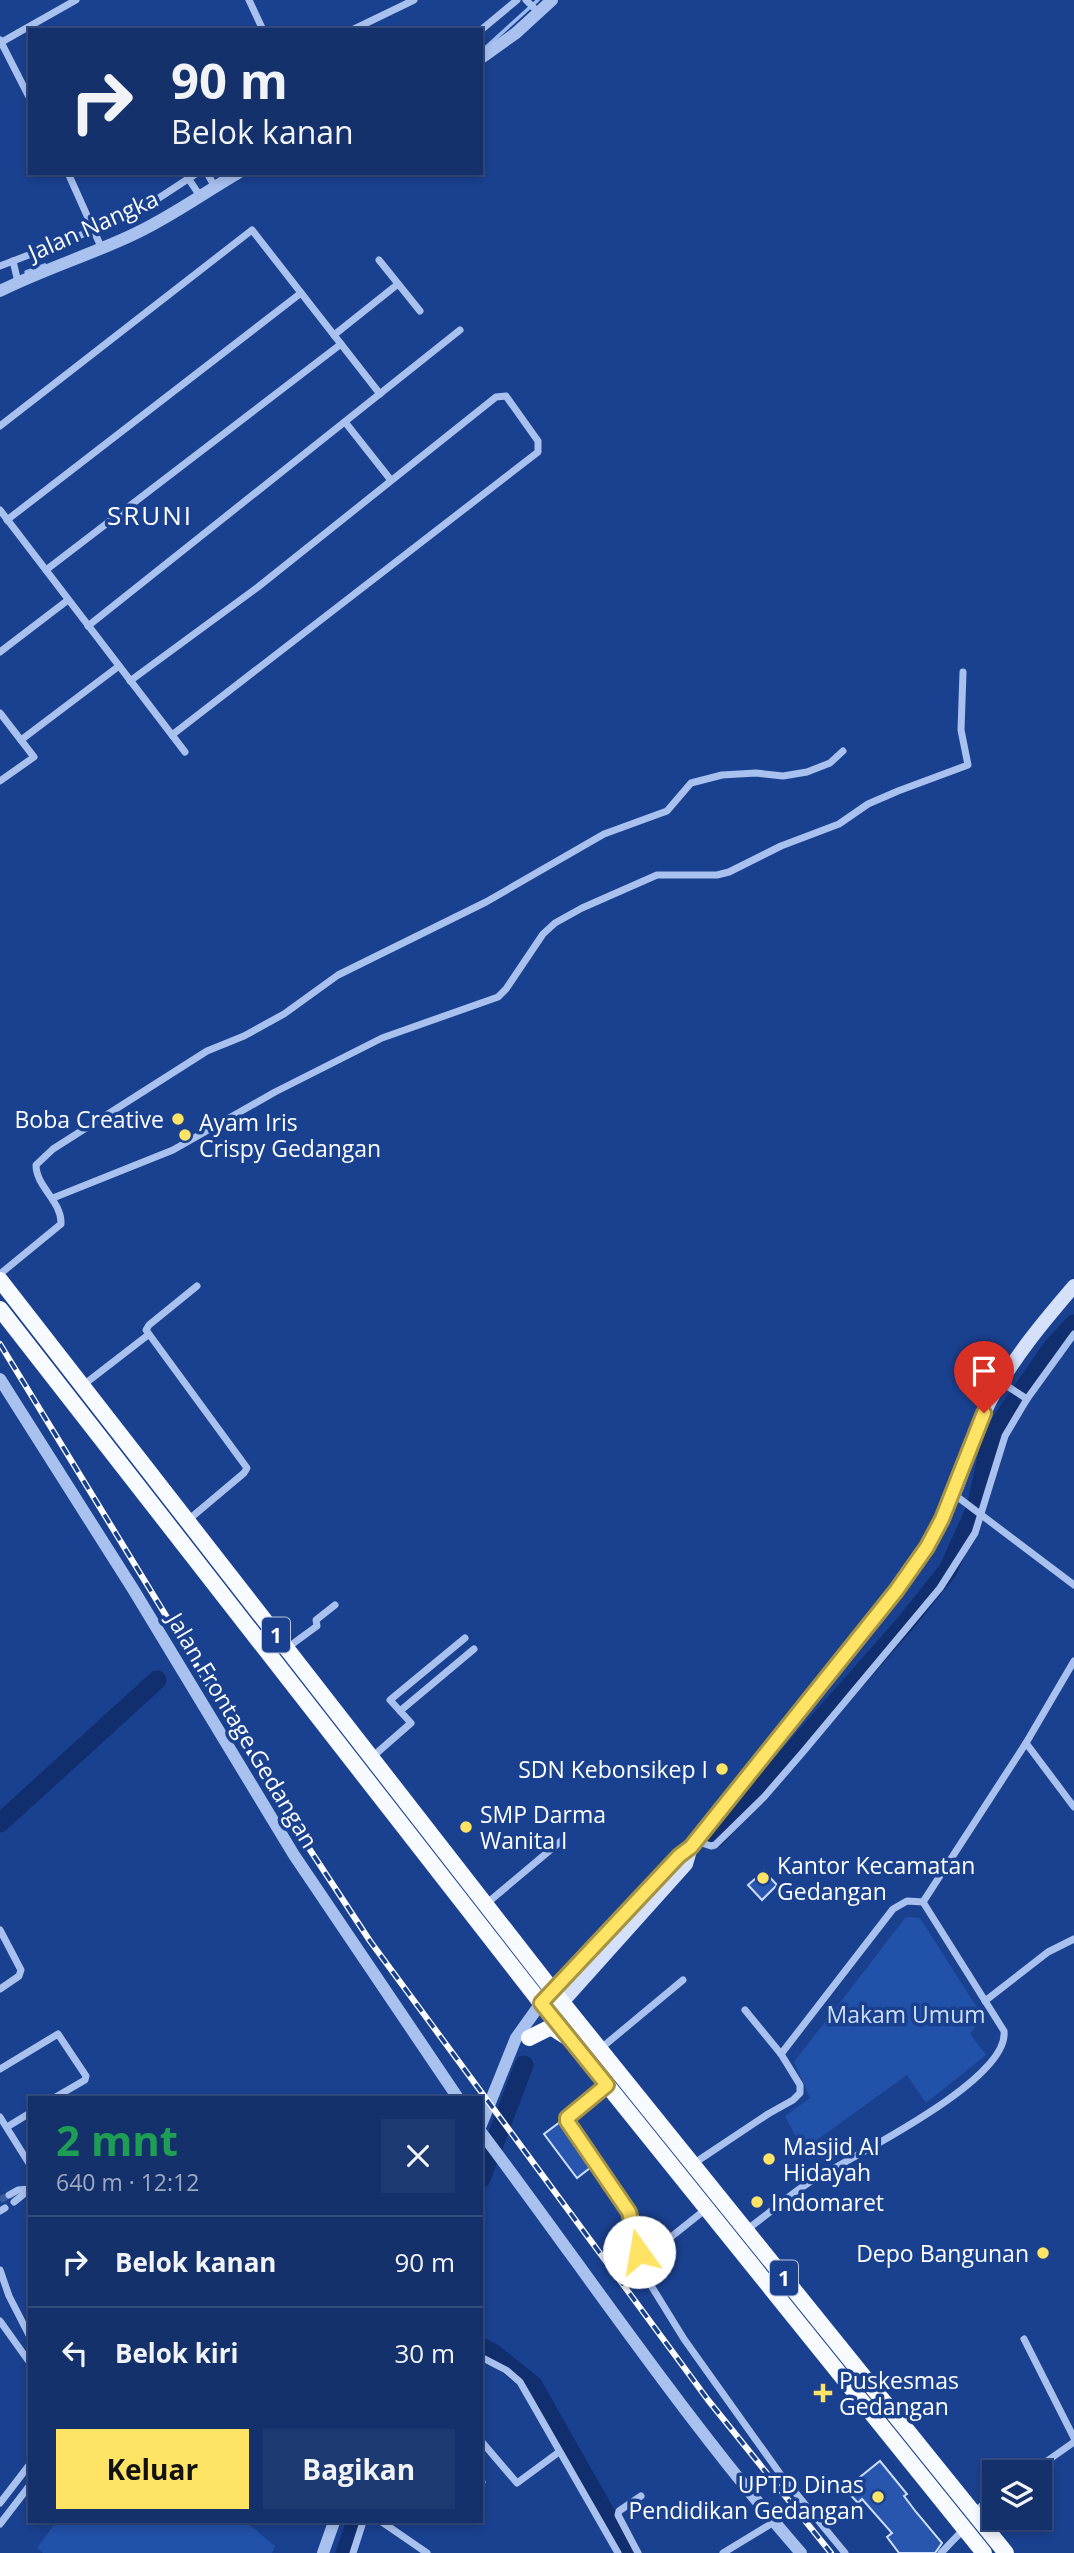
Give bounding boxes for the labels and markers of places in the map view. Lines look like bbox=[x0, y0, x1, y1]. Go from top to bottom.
place label: Boba Creative bbox=[14, 1103, 164, 1135]
place label: Ayam Iris Crispy Gedangan bbox=[199, 1106, 381, 1164]
marker: Boba Creative bbox=[170, 1111, 186, 1127]
marker: Ayam Iris Crispy Gedangan bbox=[177, 1127, 193, 1143]
pin bbox=[954, 1341, 1014, 1413]
place label: SDN Kebonsikep I bbox=[518, 1753, 708, 1785]
marker: SDN Kebonsikep I bbox=[714, 1761, 730, 1777]
place label: SMP Darma Wanita I bbox=[480, 1798, 606, 1856]
marker: SMP Darma Wanita I bbox=[458, 1819, 474, 1835]
place label: Kantor Kecamatan Gedangan bbox=[777, 1849, 975, 1907]
marker: Kantor Kecamatan Gedangan bbox=[755, 1870, 771, 1886]
place label: Masjid Al Hidayah bbox=[783, 2130, 879, 2188]
marker: Masjid Al Hidayah bbox=[761, 2151, 777, 2167]
place label: Indomaret bbox=[771, 2186, 884, 2218]
marker: Indomaret bbox=[749, 2194, 765, 2210]
place label: Depo Bangunan bbox=[856, 2237, 1029, 2269]
marker: Depo Bangunan bbox=[1035, 2245, 1051, 2261]
place label: Puskesmas Gedangan bbox=[839, 2364, 959, 2422]
marker: Puskesmas Gedangan bbox=[813, 2383, 833, 2403]
place label: UPTD Dinas Pendidikan Gedangan bbox=[628, 2468, 864, 2526]
marker: UPTD Dinas Pendidikan Gedangan bbox=[870, 2489, 886, 2505]

